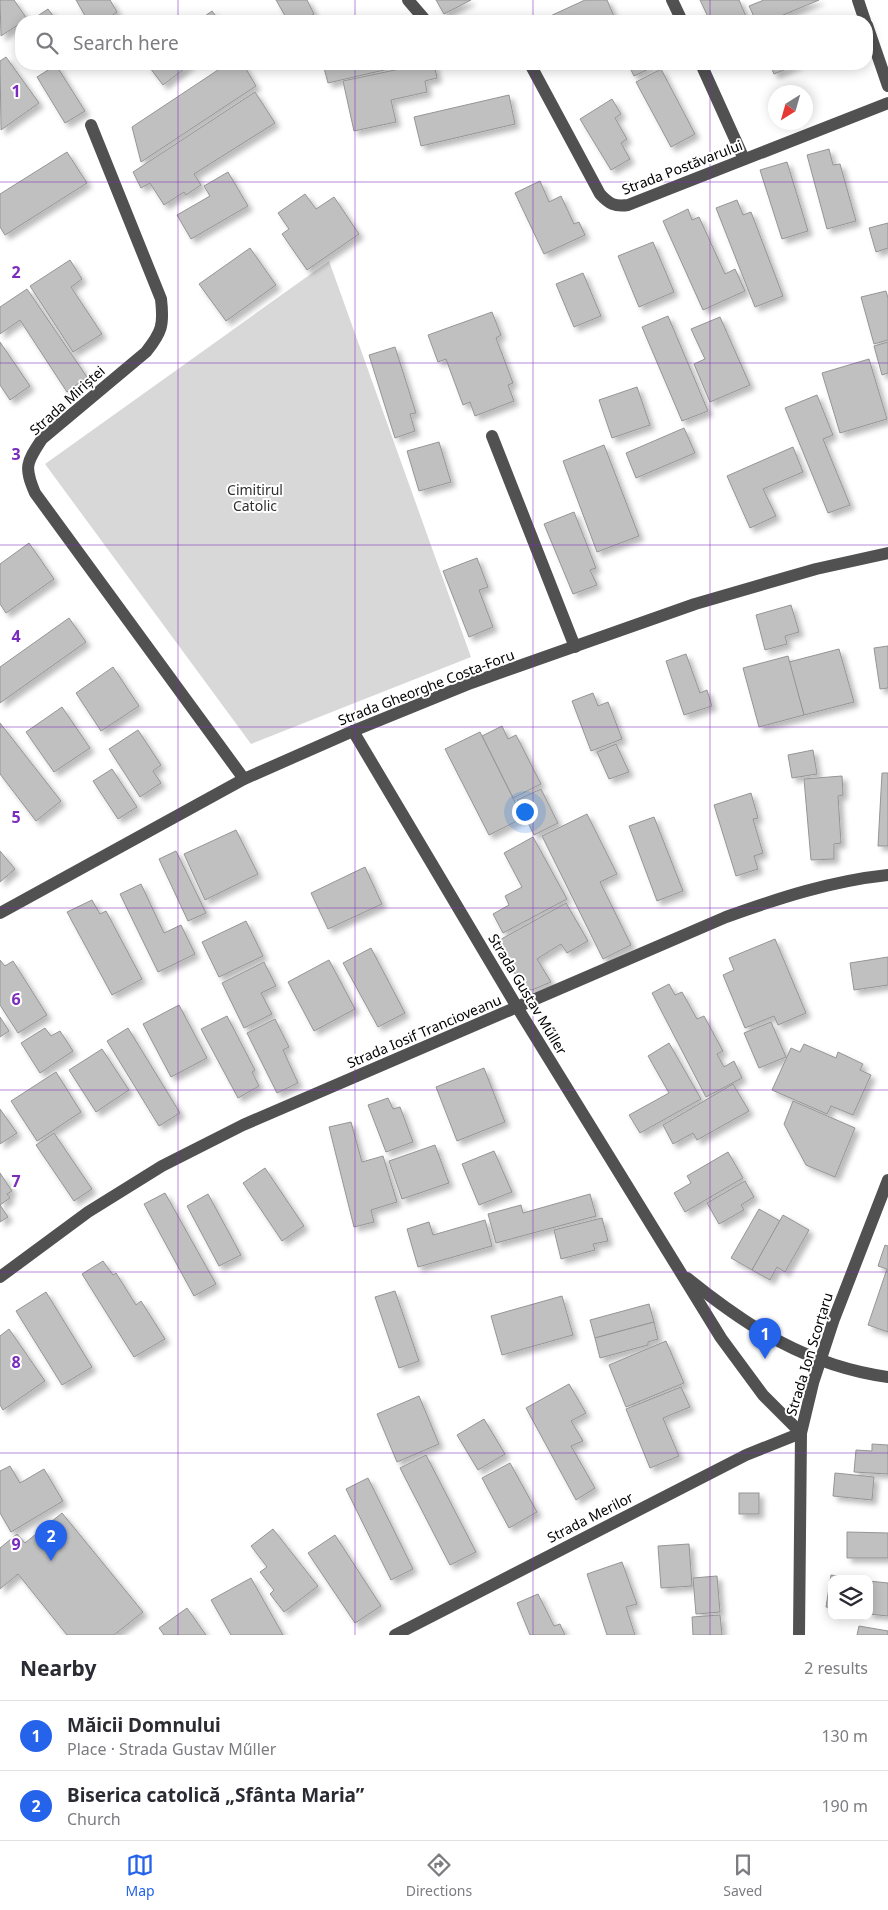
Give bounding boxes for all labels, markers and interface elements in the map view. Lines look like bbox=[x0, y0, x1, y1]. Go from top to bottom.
search box bbox=[15, 15, 873, 70]
icon: search bbox=[33, 29, 61, 57]
text: Search here bbox=[73, 30, 179, 56]
text: 1 bbox=[11, 80, 21, 102]
north arrow bbox=[768, 85, 813, 130]
street label: Strada Postăvarului bbox=[619, 135, 745, 199]
text: 2 bbox=[11, 261, 21, 283]
street label: Strada Miriștei bbox=[25, 361, 109, 439]
text: 3 bbox=[11, 443, 21, 465]
park label: Cimitirul Catolic bbox=[227, 480, 283, 515]
text: 4 bbox=[11, 625, 21, 647]
street label: Strada Gheorghe Costa-Foru bbox=[335, 645, 517, 729]
your location bbox=[512, 799, 538, 825]
text: 5 bbox=[11, 806, 21, 828]
street label: Strada Gustav Műller bbox=[484, 930, 572, 1058]
text: 6 bbox=[11, 988, 21, 1010]
street label: Strada Iosif Trancioveanu bbox=[344, 990, 504, 1072]
text: 7 bbox=[11, 1170, 21, 1192]
street label: Strada Ion Scorțaru bbox=[781, 1290, 837, 1418]
pin: 1 bbox=[749, 1318, 781, 1359]
text: 8 bbox=[11, 1351, 21, 1373]
street label: Strada Merilor bbox=[544, 1487, 636, 1547]
pin: 2 bbox=[35, 1520, 67, 1561]
text: 9 bbox=[11, 1533, 21, 1555]
map controls bbox=[828, 1575, 873, 1620]
button: layers bbox=[828, 1575, 873, 1620]
text: Nearby bbox=[20, 1654, 96, 1682]
text: 2 results bbox=[804, 1657, 868, 1679]
text: Măicii Domnului bbox=[67, 1712, 221, 1738]
text: 1 bbox=[31, 1725, 41, 1747]
text: 130 m bbox=[821, 1725, 868, 1747]
text: Place · Strada Gustav Műller bbox=[67, 1738, 276, 1760]
text: Biserica catolică „Sfânta Maria” bbox=[67, 1782, 364, 1808]
text: 2 bbox=[31, 1795, 41, 1817]
text: 190 m bbox=[821, 1795, 868, 1817]
text: Church bbox=[67, 1808, 121, 1830]
tab: Map bbox=[126, 1851, 155, 1900]
tab: Directions bbox=[406, 1851, 472, 1900]
tab: Saved bbox=[723, 1851, 762, 1900]

